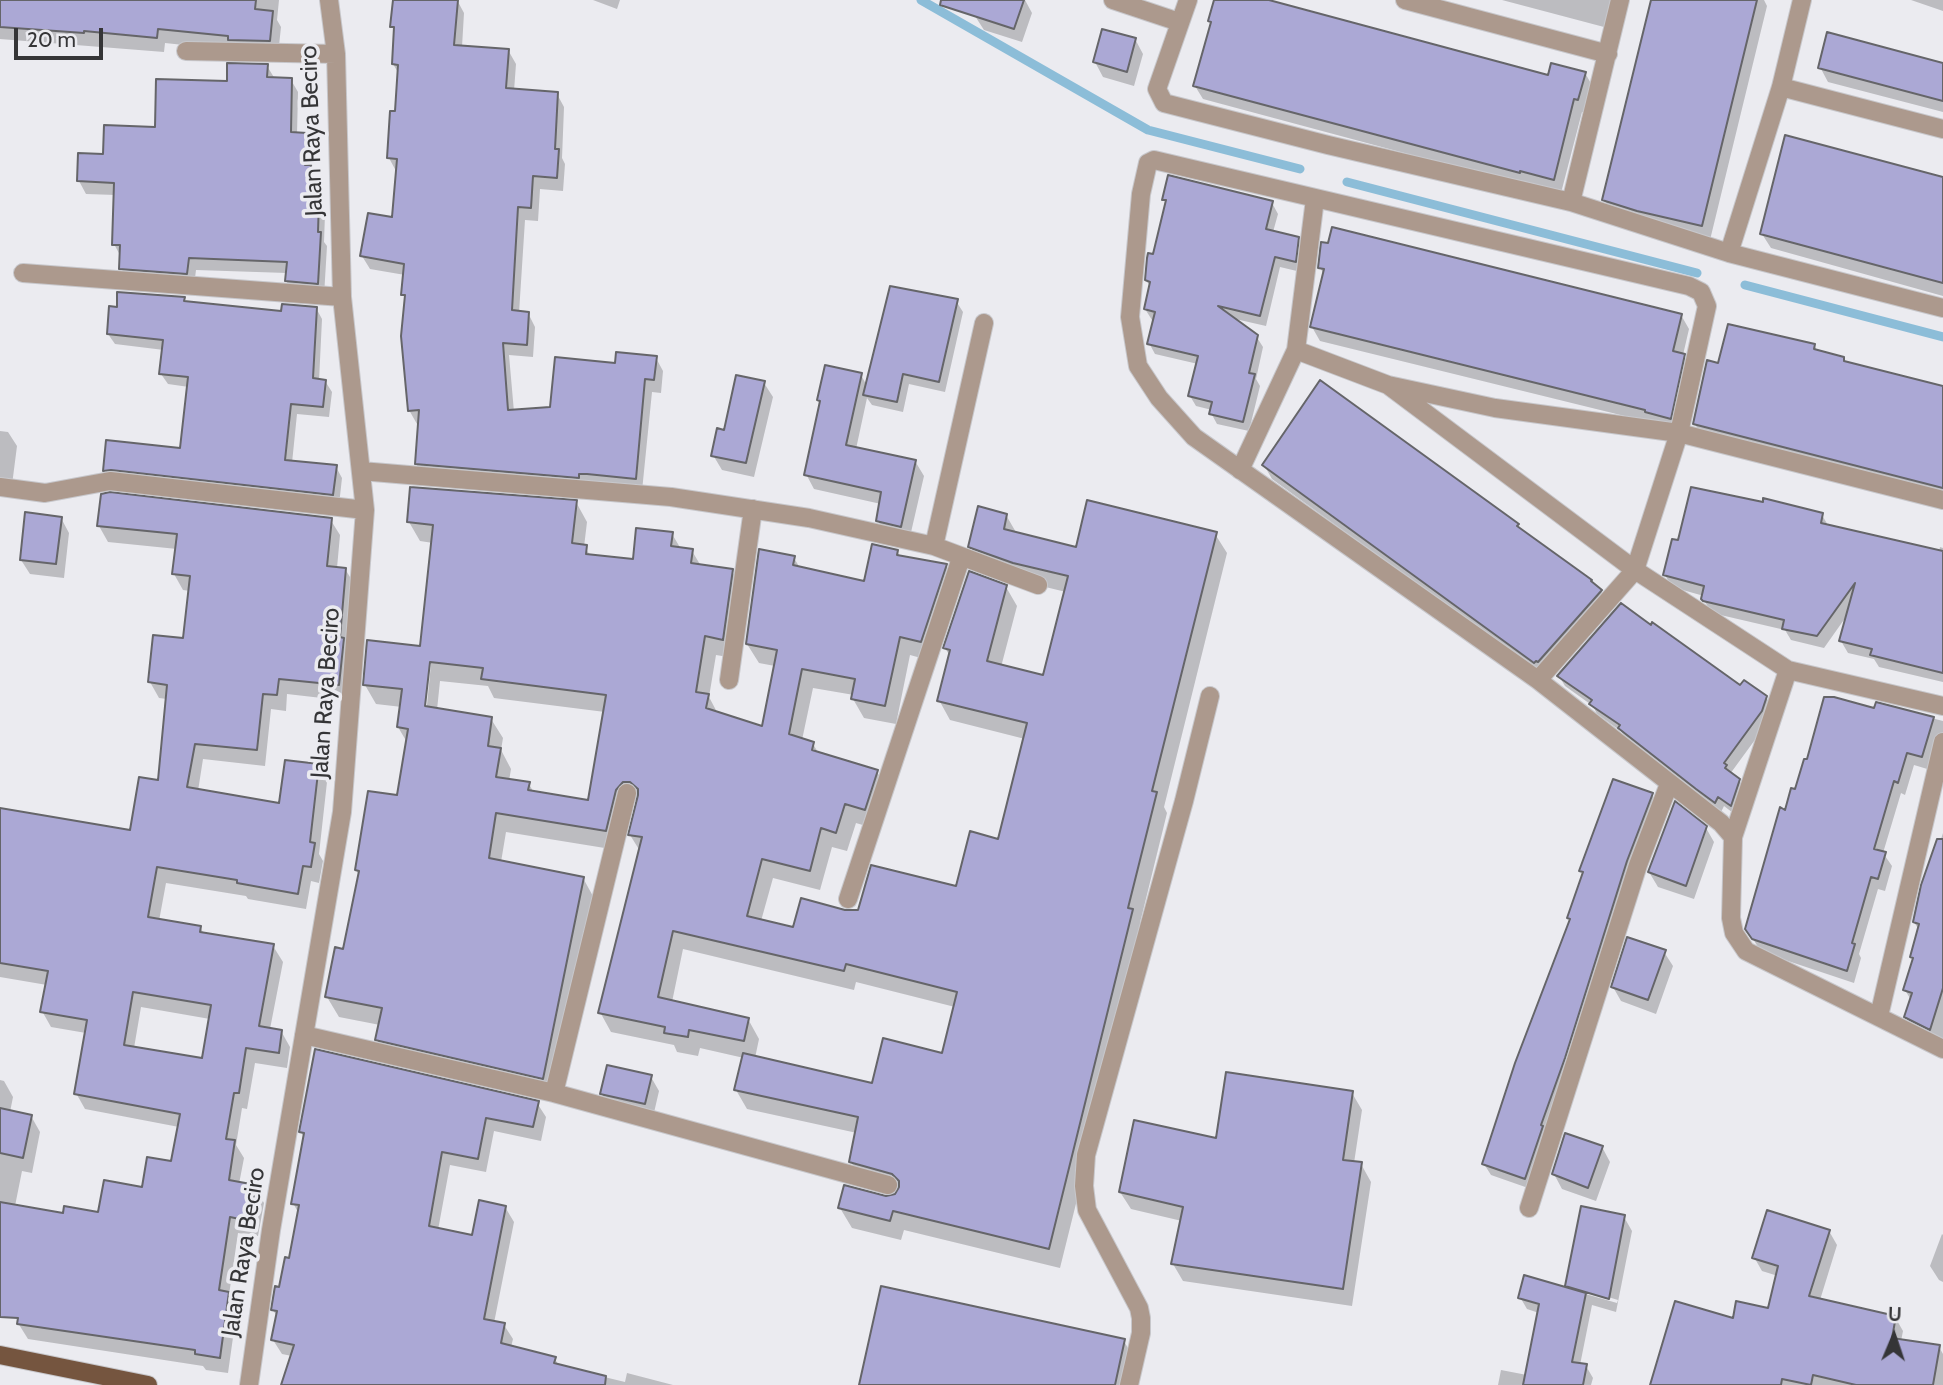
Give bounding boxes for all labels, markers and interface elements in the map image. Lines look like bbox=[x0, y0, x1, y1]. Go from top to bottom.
scale bar bbox=[18, 14, 107, 58]
text: 20 m bbox=[27, 27, 76, 52]
street label: Jalan Raya Beciro bbox=[295, 45, 329, 217]
street label: Jalan Raya Beciro bbox=[306, 607, 346, 779]
street label: Jalan Raya Beciro bbox=[216, 1165, 272, 1339]
north arrow bbox=[1859, 1301, 1929, 1371]
text: U bbox=[1888, 1303, 1902, 1326]

